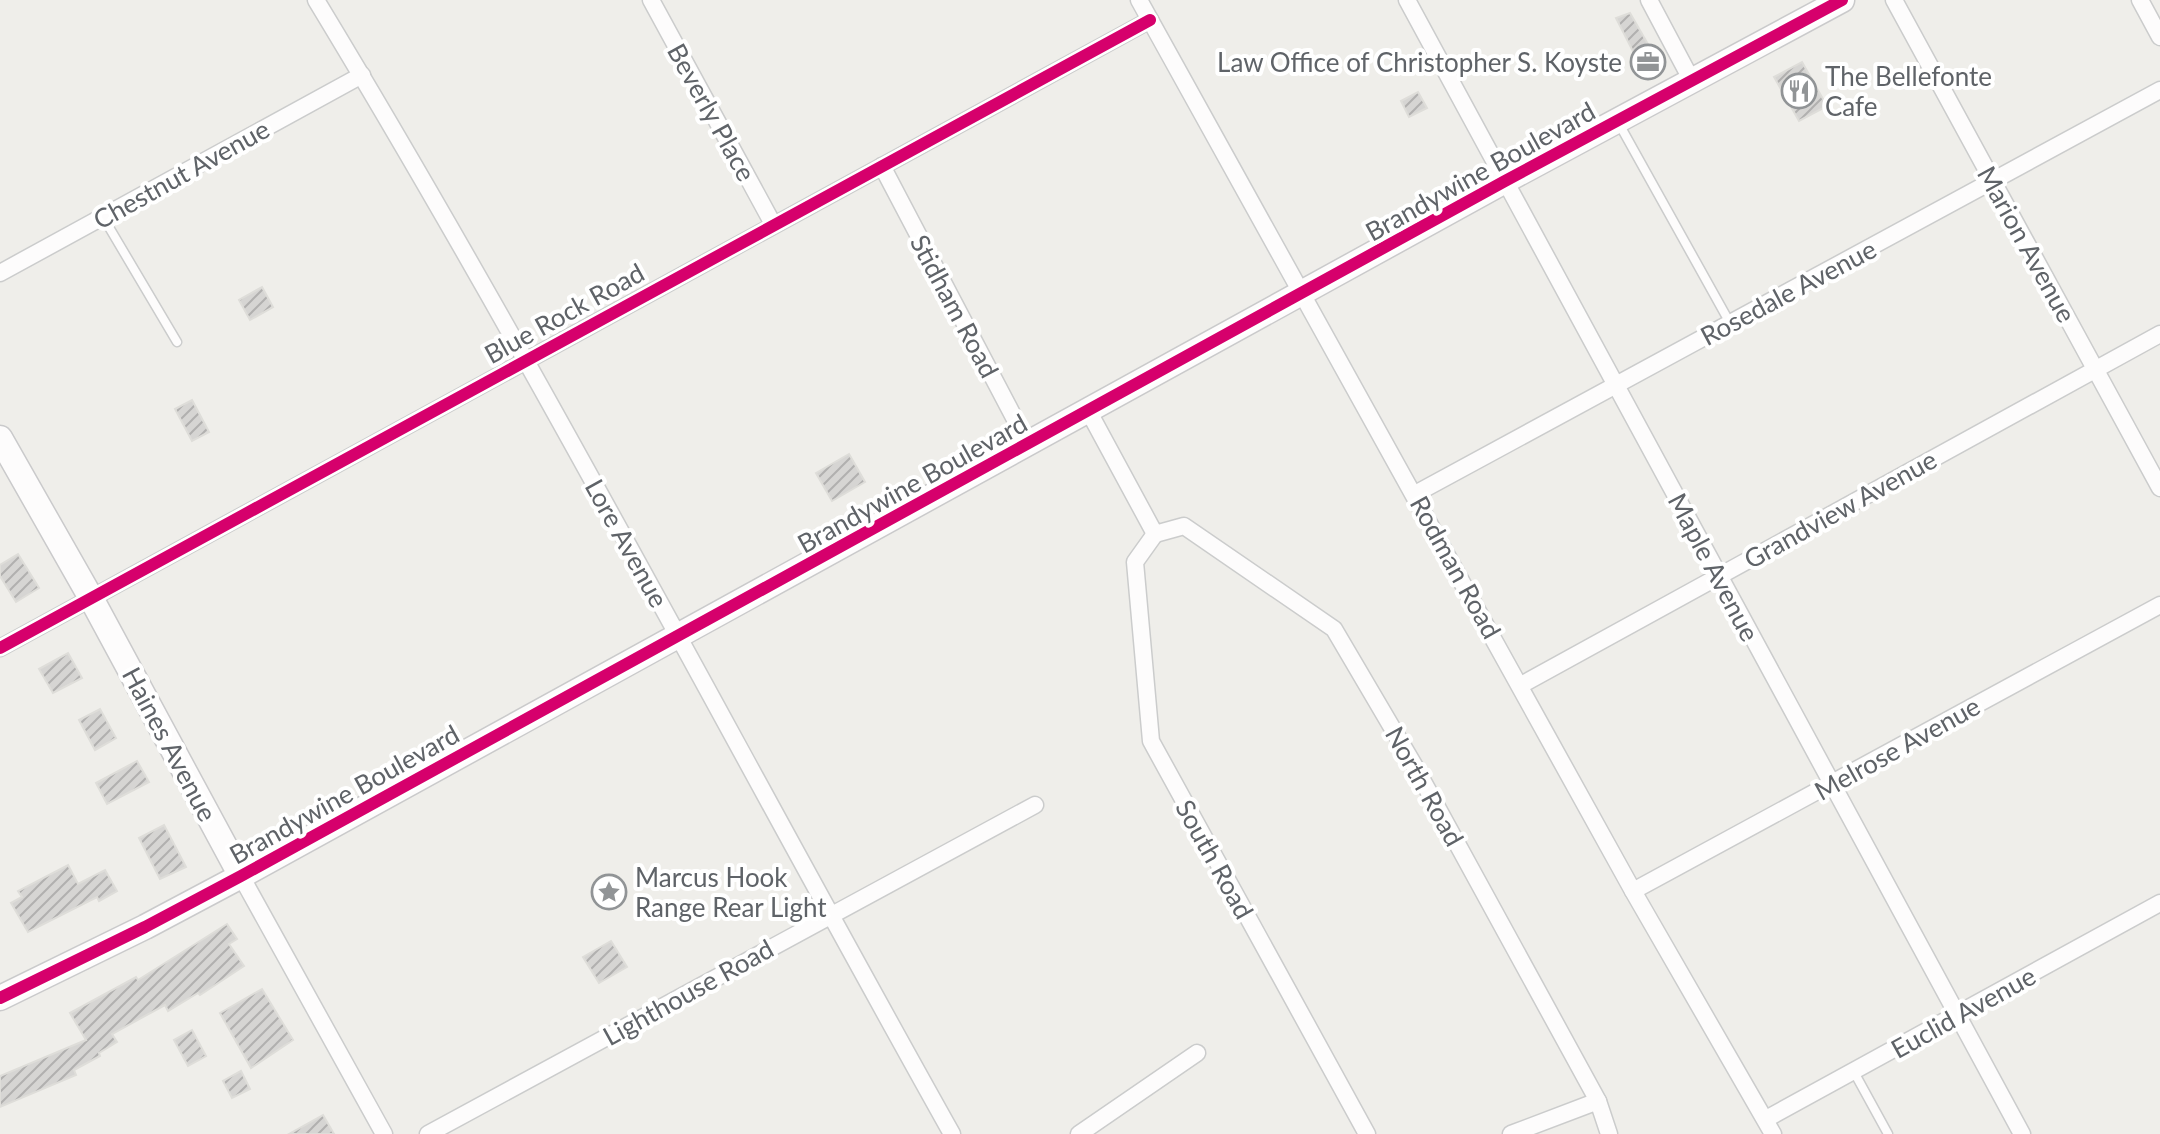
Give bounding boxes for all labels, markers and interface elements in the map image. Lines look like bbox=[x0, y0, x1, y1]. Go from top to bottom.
street label: Beverly Place bbox=[661, 38, 763, 186]
office icon: Law Office of Christopher S. Koyste bbox=[1629, 43, 1667, 81]
place label: Law Office of Christopher S. Koyste bbox=[1217, 46, 1622, 78]
place label: The Bellefonte Cafe bbox=[1825, 60, 1992, 122]
restaurant icon: The Bellefonte Cafe bbox=[1780, 72, 1818, 110]
street label: Brandywine Boulevard bbox=[1360, 95, 1600, 247]
street label: Chestnut Avenue bbox=[87, 112, 275, 236]
street label: Marion Avenue bbox=[1971, 160, 2083, 328]
street label: Stidham Road bbox=[904, 229, 1006, 383]
street label: Rosedale Avenue bbox=[1695, 232, 1881, 352]
street label: Blue Rock Road bbox=[479, 256, 649, 370]
street label: Brandywine Boulevard bbox=[792, 407, 1032, 559]
street label: Grandview Avenue bbox=[1738, 443, 1942, 575]
street label: Lore Avenue bbox=[579, 473, 675, 613]
street label: Maple Avenue bbox=[1662, 488, 1766, 646]
street label: Rodman Road bbox=[1404, 490, 1508, 644]
street label: Haines Avenue bbox=[116, 661, 224, 827]
street label: Melrose Avenue bbox=[1809, 689, 1985, 807]
street label: Brandywine Boulevard bbox=[224, 718, 464, 870]
street label: North Road bbox=[1379, 721, 1471, 851]
street label: South Road bbox=[1169, 794, 1261, 924]
place label: Marcus Hook Range Rear Light bbox=[635, 861, 827, 923]
place icon: Marcus Hook Range Rear Light bbox=[590, 873, 628, 911]
street label: Lighthouse Road bbox=[597, 932, 779, 1052]
street label: Euclid Avenue bbox=[1885, 959, 2041, 1065]

